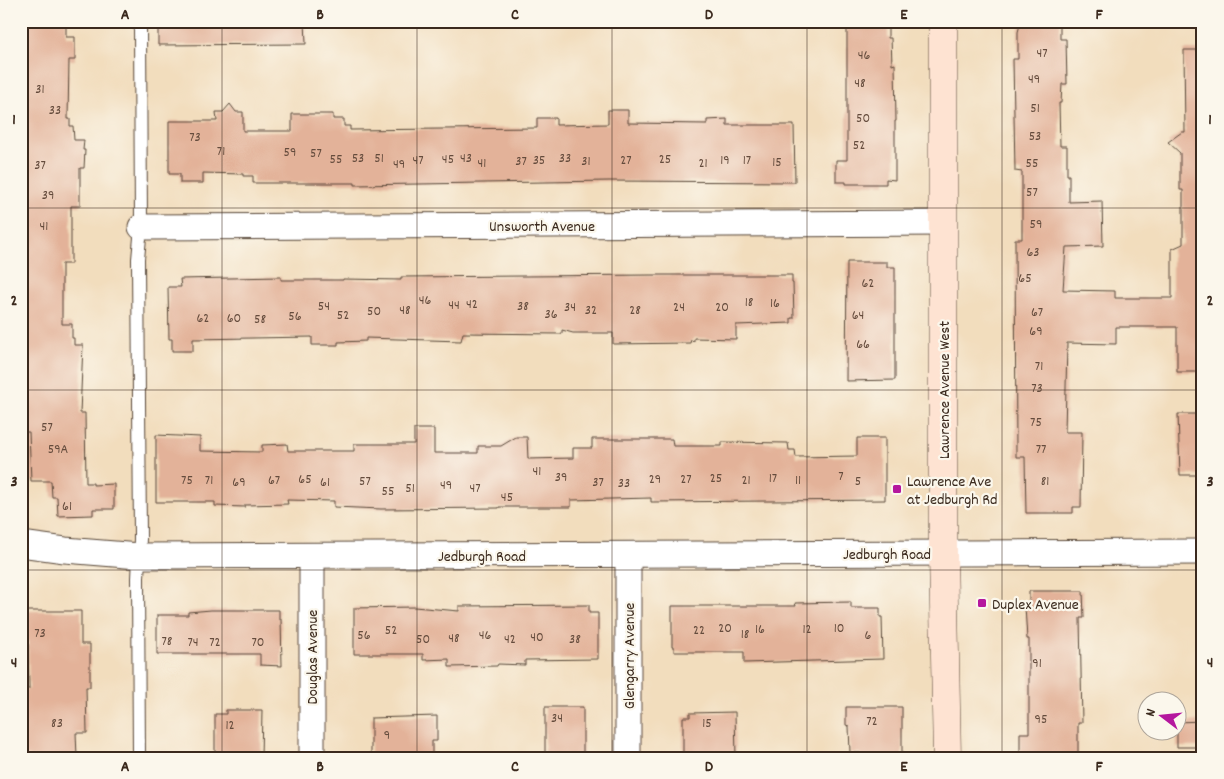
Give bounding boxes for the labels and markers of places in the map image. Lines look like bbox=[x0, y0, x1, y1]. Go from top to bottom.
place label: Lawrence Ave at Jedburgh Rd bbox=[907, 471, 998, 512]
marker: Lawrence Ave at Jedburgh Rd bbox=[891, 483, 903, 495]
place label: Duplex Avenue bbox=[992, 594, 1079, 617]
marker: Duplex Avenue bbox=[976, 597, 988, 609]

